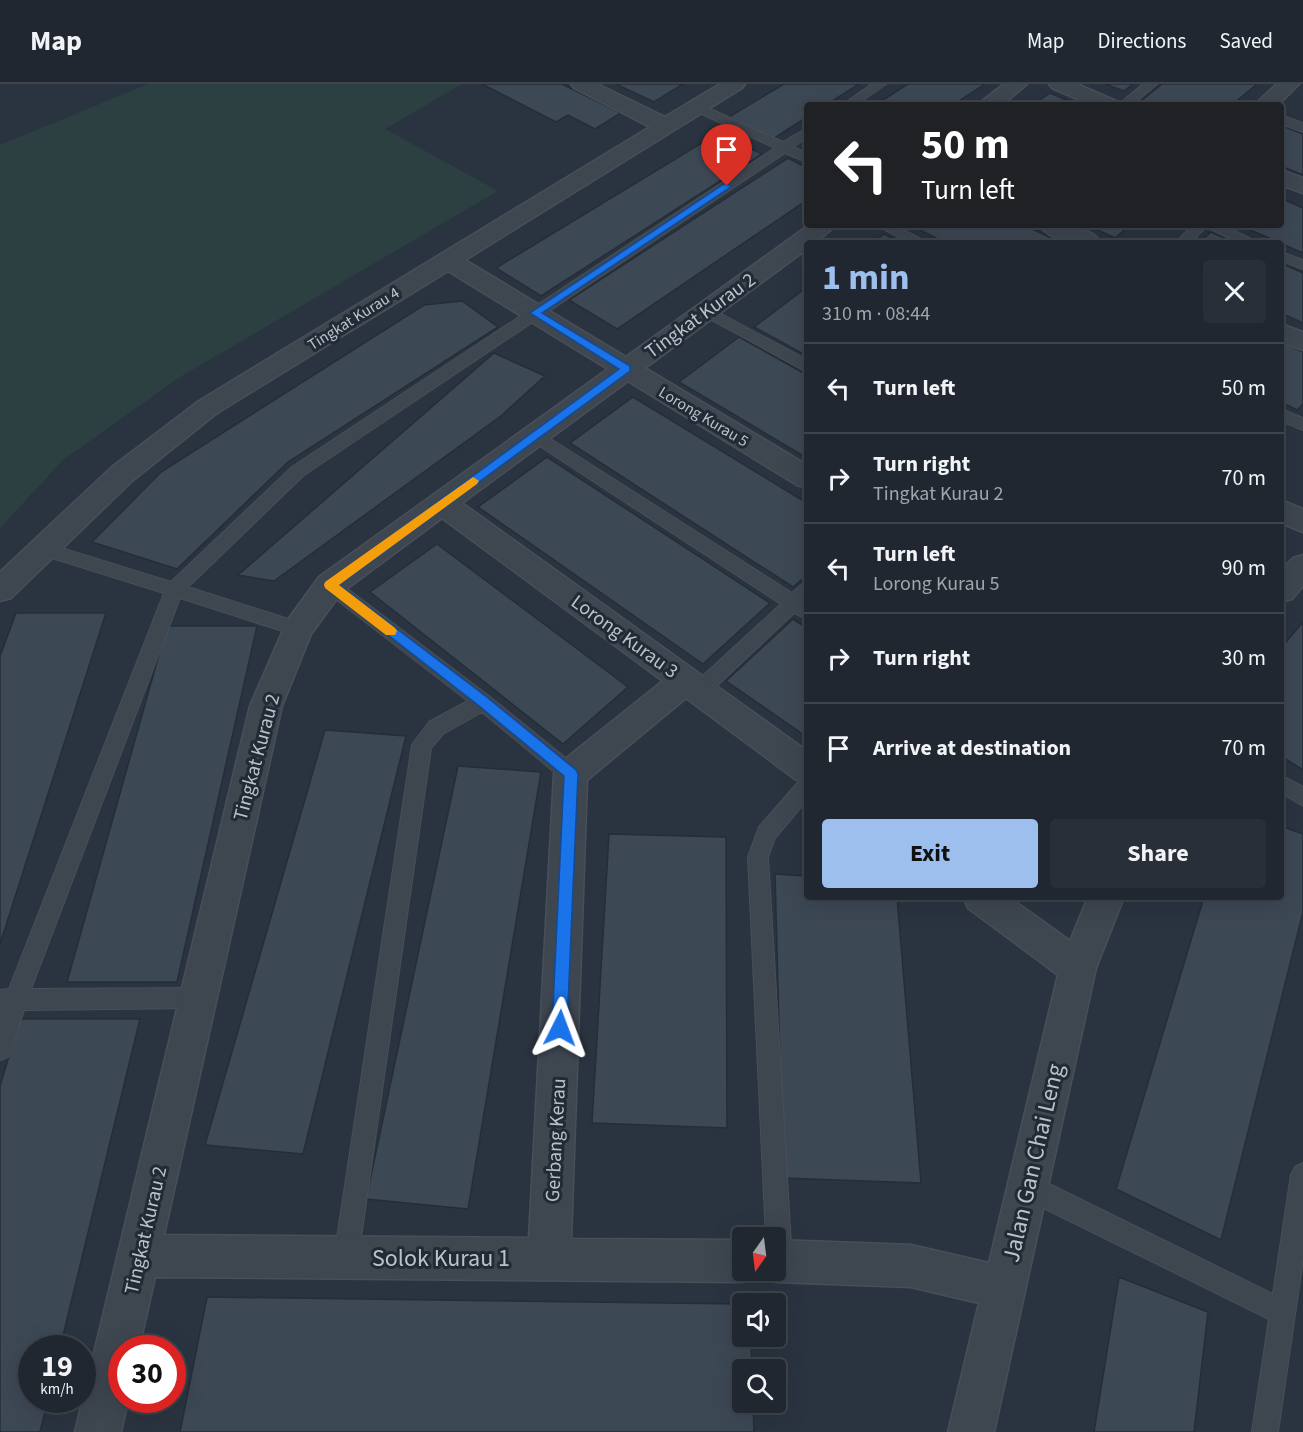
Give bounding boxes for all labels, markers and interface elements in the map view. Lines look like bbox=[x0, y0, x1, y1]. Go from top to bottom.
text: Map bbox=[30, 21, 82, 61]
text: Map bbox=[1027, 26, 1065, 56]
text: Directions bbox=[1098, 26, 1186, 56]
text: Saved bbox=[1219, 26, 1273, 56]
text: 50 m bbox=[921, 115, 1010, 175]
pin bbox=[701, 124, 752, 186]
icon: left bbox=[822, 126, 900, 204]
icon: arrive bbox=[710, 133, 743, 166]
text: Turn left bbox=[921, 171, 1015, 210]
text: 1 min bbox=[822, 252, 910, 303]
button: close bbox=[1203, 260, 1266, 323]
street label: Tingkat Kurau 2 bbox=[640, 266, 762, 365]
street label: Tingkat Kurau 4 bbox=[303, 282, 404, 356]
text: 310 m · 08:44 bbox=[822, 300, 930, 328]
icon: left bbox=[822, 372, 855, 405]
text: Turn left bbox=[873, 372, 955, 404]
text: 50 m bbox=[1221, 372, 1266, 404]
street label: Lorong Kurau 5 bbox=[654, 381, 753, 452]
text: Turn right bbox=[873, 448, 970, 480]
icon: right bbox=[822, 462, 855, 495]
text: 70 m bbox=[1221, 462, 1266, 494]
text: Tingkat Kurau 2 bbox=[873, 480, 1003, 508]
text: Turn left bbox=[873, 538, 955, 570]
icon: left bbox=[822, 552, 855, 585]
text: 90 m bbox=[1221, 552, 1266, 584]
text: Lorong Kurau 5 bbox=[873, 570, 999, 598]
street label: Lorong Kurau 3 bbox=[565, 588, 684, 685]
icon: right bbox=[822, 642, 855, 675]
text: Turn right bbox=[873, 642, 970, 674]
text: 30 m bbox=[1221, 642, 1266, 674]
street label: Tingkat Kurau 2 bbox=[227, 691, 287, 824]
icon: arrive bbox=[822, 732, 855, 765]
text: Arrive at destination bbox=[873, 732, 1071, 764]
text: 70 m bbox=[1221, 732, 1266, 764]
button: Exit bbox=[822, 819, 1038, 888]
button: Share bbox=[1050, 819, 1266, 888]
position arrow bbox=[528, 996, 592, 1060]
street label: Jalan Gan Chai Leng bbox=[994, 1060, 1073, 1266]
street label: Gerbang Kerau bbox=[539, 1077, 573, 1203]
street label: Tingkat Kurau 2 bbox=[118, 1163, 174, 1297]
north arrow bbox=[732, 1227, 786, 1281]
map controls bbox=[732, 1227, 786, 1413]
street label: Solok Kurau 1 bbox=[372, 1241, 510, 1276]
button: sound bbox=[732, 1293, 786, 1347]
speed limit sign: 30 bbox=[108, 1335, 186, 1413]
text: 19 bbox=[41, 1345, 73, 1388]
button: search bbox=[732, 1359, 786, 1413]
text: km/h bbox=[40, 1379, 74, 1400]

